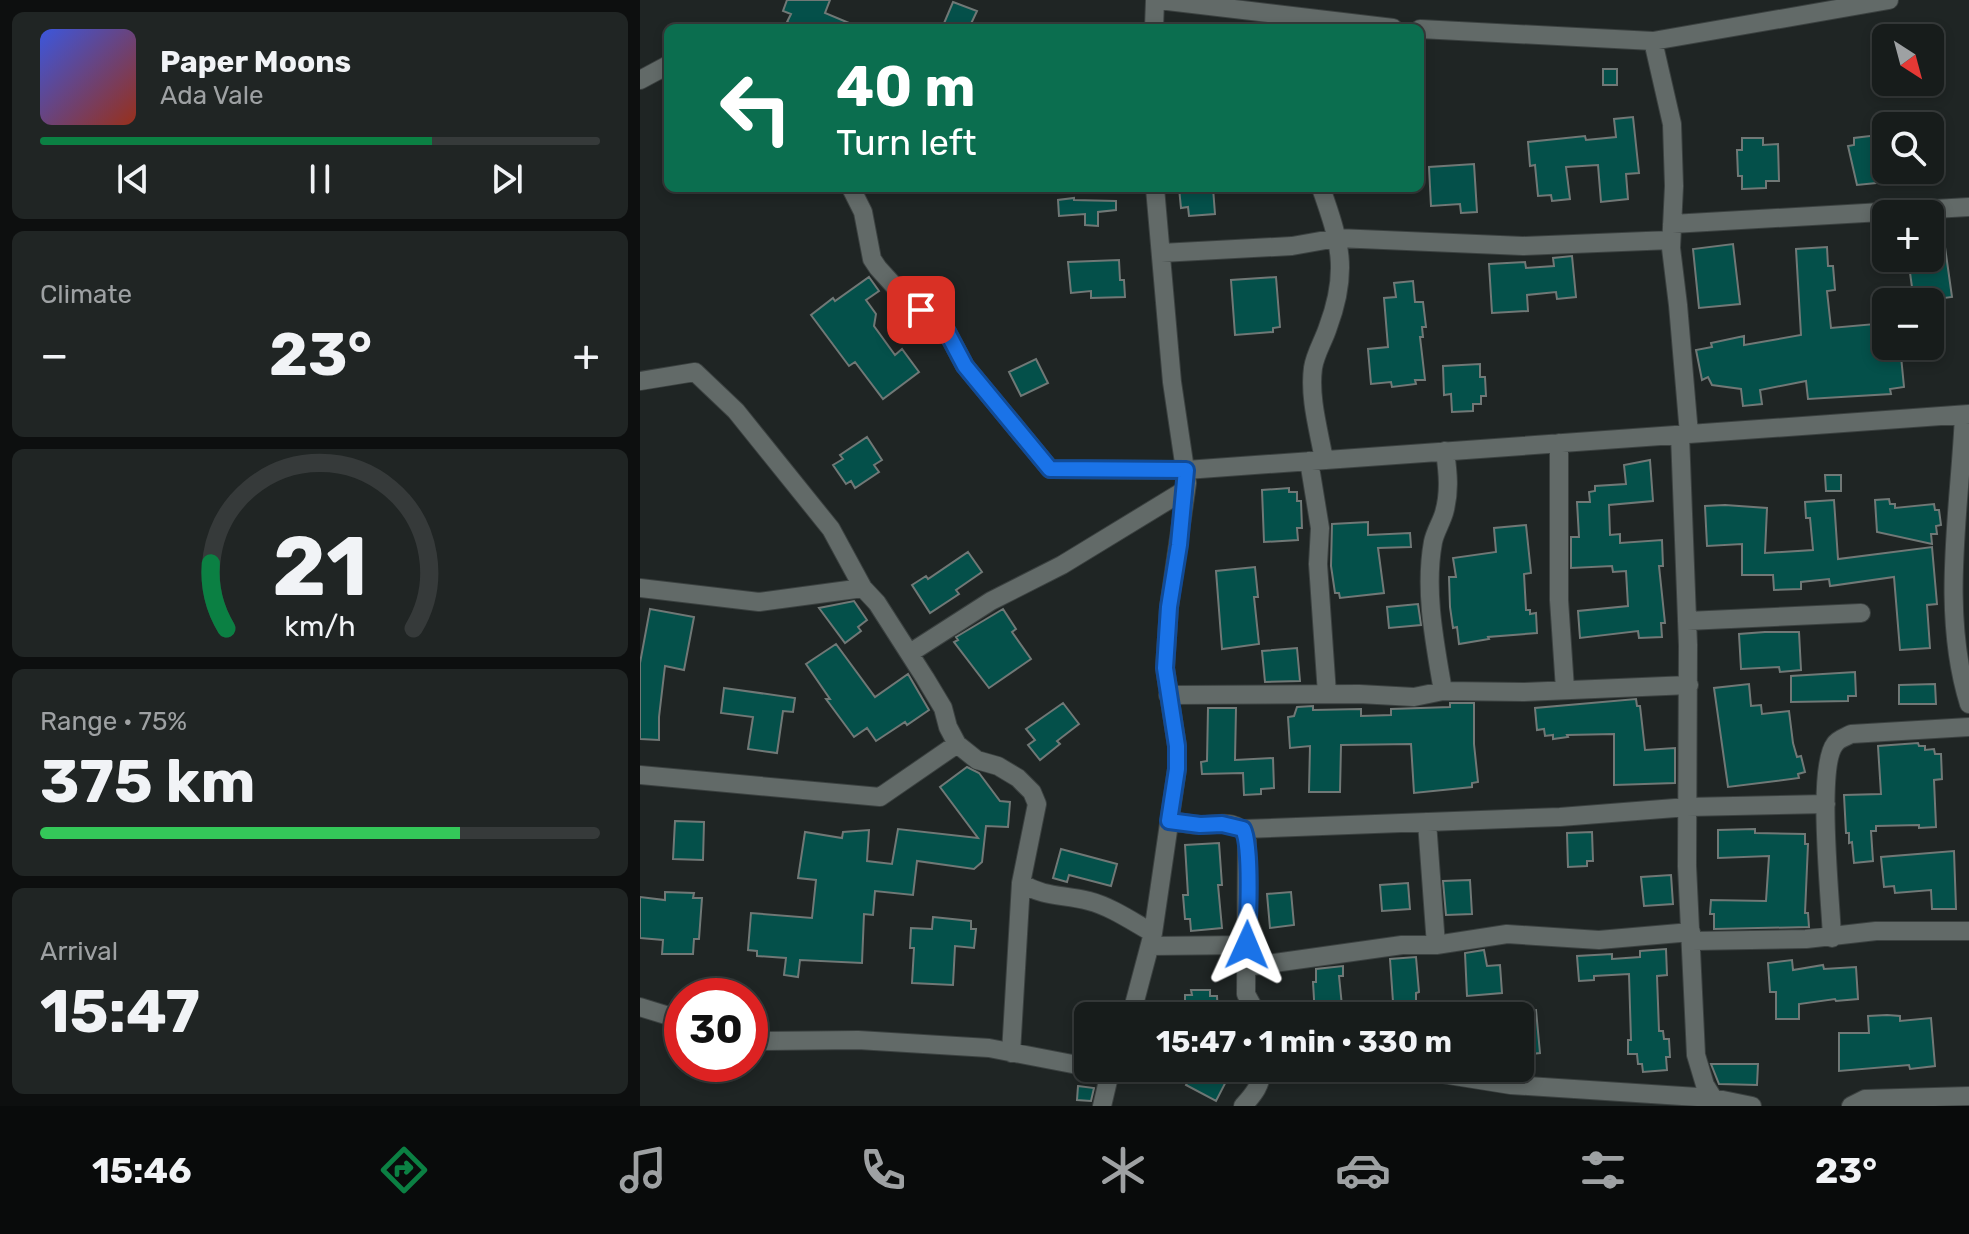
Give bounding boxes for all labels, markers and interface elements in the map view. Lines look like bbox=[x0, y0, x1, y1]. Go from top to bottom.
north arrow bbox=[1872, 24, 1944, 96]
map controls bbox=[1872, 24, 1944, 360]
text: Paper Moons bbox=[160, 44, 351, 80]
text: 40 m bbox=[836, 54, 976, 120]
icon: left bbox=[704, 56, 808, 160]
text: Ada Vale bbox=[160, 80, 264, 111]
button: search bbox=[1872, 112, 1944, 184]
text: Turn left bbox=[836, 121, 977, 164]
icon: previous bbox=[111, 157, 155, 201]
icon: pause bbox=[298, 157, 342, 201]
icon: next bbox=[485, 157, 529, 201]
button: + bbox=[1872, 200, 1944, 272]
pin bbox=[887, 276, 955, 344]
text: Climate bbox=[40, 279, 132, 310]
icon: arrive bbox=[899, 288, 943, 332]
button: − bbox=[1872, 288, 1944, 360]
text: 23° bbox=[269, 319, 372, 390]
text: − bbox=[40, 329, 69, 381]
text: + bbox=[573, 329, 600, 381]
text: 21 bbox=[272, 517, 368, 616]
text: km/h bbox=[284, 609, 356, 643]
text: Range · 75% bbox=[40, 706, 187, 737]
text: 375 km bbox=[40, 746, 256, 817]
position arrow bbox=[1205, 903, 1289, 987]
text: Arrival bbox=[40, 936, 118, 967]
text: 15:47 bbox=[40, 976, 200, 1047]
speed limit sign: 30 bbox=[664, 978, 768, 1082]
text: 15:47 · 1 min · 330 m bbox=[1156, 1024, 1452, 1060]
icon: directions bbox=[376, 1142, 432, 1198]
icon: music bbox=[615, 1142, 671, 1198]
icon: phone bbox=[855, 1142, 911, 1198]
icon: climate bbox=[1095, 1142, 1151, 1198]
icon: car bbox=[1335, 1142, 1391, 1198]
icon: filters bbox=[1575, 1142, 1631, 1198]
text: 15:46 bbox=[92, 1149, 192, 1192]
text: 23° bbox=[1815, 1149, 1877, 1192]

